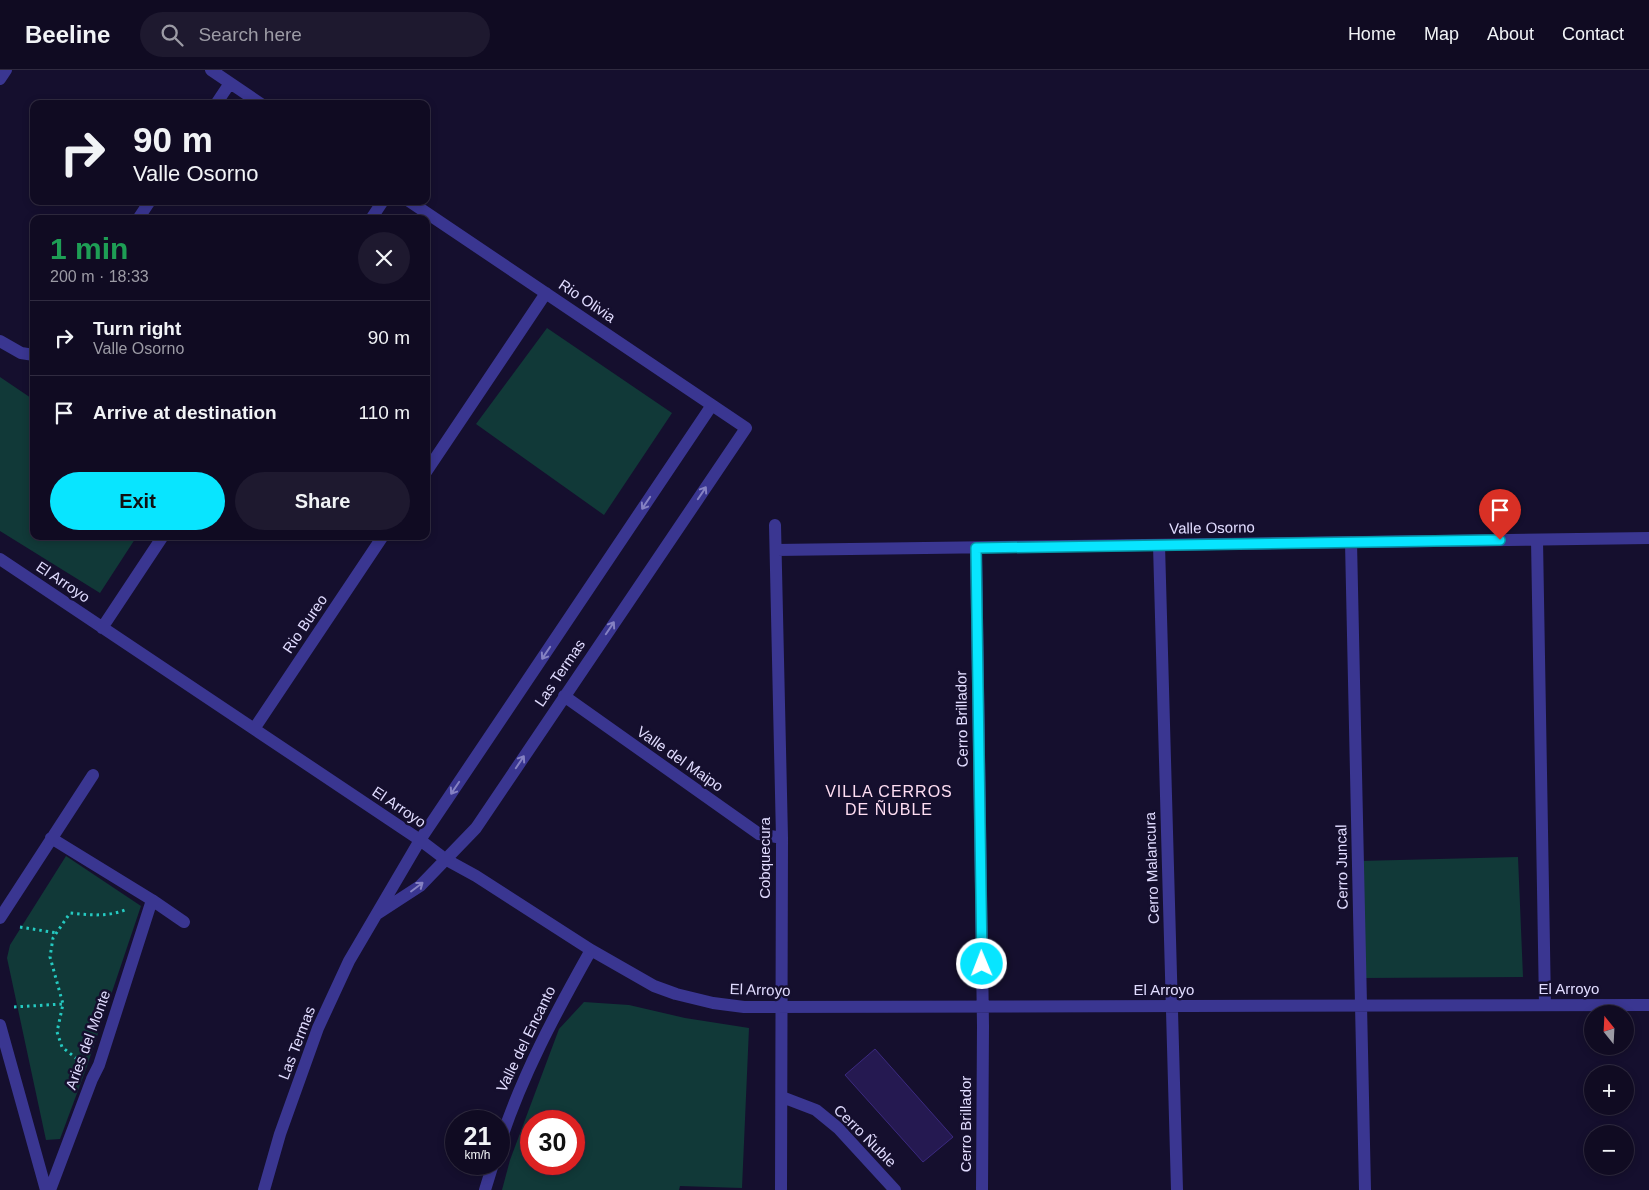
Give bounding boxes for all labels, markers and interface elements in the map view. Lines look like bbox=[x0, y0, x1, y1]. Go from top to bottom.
search box bbox=[140, 12, 490, 57]
text: Beeline bbox=[25, 21, 110, 48]
icon: search bbox=[158, 21, 186, 49]
text: Search here bbox=[198, 24, 302, 45]
text: Home bbox=[1348, 24, 1396, 44]
text: Map bbox=[1424, 24, 1459, 44]
text: About bbox=[1487, 24, 1534, 44]
text: Contact bbox=[1562, 24, 1624, 44]
icon: right bbox=[50, 120, 115, 185]
text: 90 m bbox=[133, 120, 213, 159]
text: Valle Osorno bbox=[133, 161, 259, 186]
text: 1 min bbox=[50, 232, 128, 265]
button: close bbox=[358, 232, 410, 284]
text: 200 m · 18:33 bbox=[50, 268, 149, 285]
street label: Rio Olivia bbox=[556, 276, 619, 326]
text: Turn right bbox=[93, 318, 181, 339]
icon: right bbox=[50, 324, 78, 352]
text: 90 m bbox=[368, 327, 410, 348]
text: Valle Osorno bbox=[93, 340, 184, 357]
icon: arrive bbox=[50, 399, 78, 427]
text: Arrive at destination bbox=[93, 402, 277, 423]
text: 110 m bbox=[359, 402, 410, 423]
button: Exit bbox=[50, 472, 225, 530]
button: Share bbox=[235, 472, 410, 530]
one-way arrow bbox=[697, 487, 707, 501]
pin bbox=[1479, 489, 1521, 540]
one-way arrow bbox=[641, 496, 651, 510]
icon: arrive bbox=[1486, 496, 1514, 524]
street label: Valle Osorno bbox=[1169, 518, 1255, 537]
street label: El Arroyo bbox=[33, 558, 93, 606]
street label: Rio Bureo bbox=[279, 591, 330, 656]
one-way arrow bbox=[605, 621, 615, 635]
street label: Las Termas bbox=[531, 636, 588, 710]
one-way arrow bbox=[541, 645, 551, 659]
street label: Cerro Brillador bbox=[952, 671, 971, 768]
street label: Valle del Maipo bbox=[634, 723, 727, 795]
one-way arrow bbox=[515, 756, 525, 770]
one-way arrow bbox=[450, 780, 460, 794]
street label: El Arroyo bbox=[369, 783, 429, 831]
district label: VILLA CERROS DE ÑUBLE bbox=[825, 783, 953, 818]
street label: Cerro Malancura bbox=[1141, 811, 1162, 924]
street label: Cobquecura bbox=[756, 816, 773, 899]
street label: Cerro Juncal bbox=[1332, 824, 1351, 910]
one-way arrow bbox=[410, 882, 423, 893]
position arrow bbox=[955, 937, 1007, 989]
street label: El Arroyo bbox=[729, 980, 791, 999]
street label: El Arroyo bbox=[1539, 980, 1599, 997]
street label: El Arroyo bbox=[1134, 981, 1194, 998]
street label: Valle del Encanto bbox=[493, 983, 559, 1094]
street label: Aries del Monte bbox=[62, 988, 113, 1092]
street label: Las Termas bbox=[275, 1004, 318, 1082]
north arrow bbox=[1584, 1005, 1634, 1055]
map controls bbox=[1584, 1005, 1634, 1175]
button: + bbox=[1584, 1065, 1634, 1115]
street label: Cerro Brillador bbox=[957, 1076, 974, 1172]
street label: Cerro Ñuble bbox=[831, 1101, 900, 1170]
speed limit sign: 30 bbox=[520, 1110, 585, 1175]
text: 21 bbox=[464, 1122, 491, 1150]
button: − bbox=[1584, 1125, 1634, 1175]
text: km/h bbox=[464, 1148, 491, 1162]

